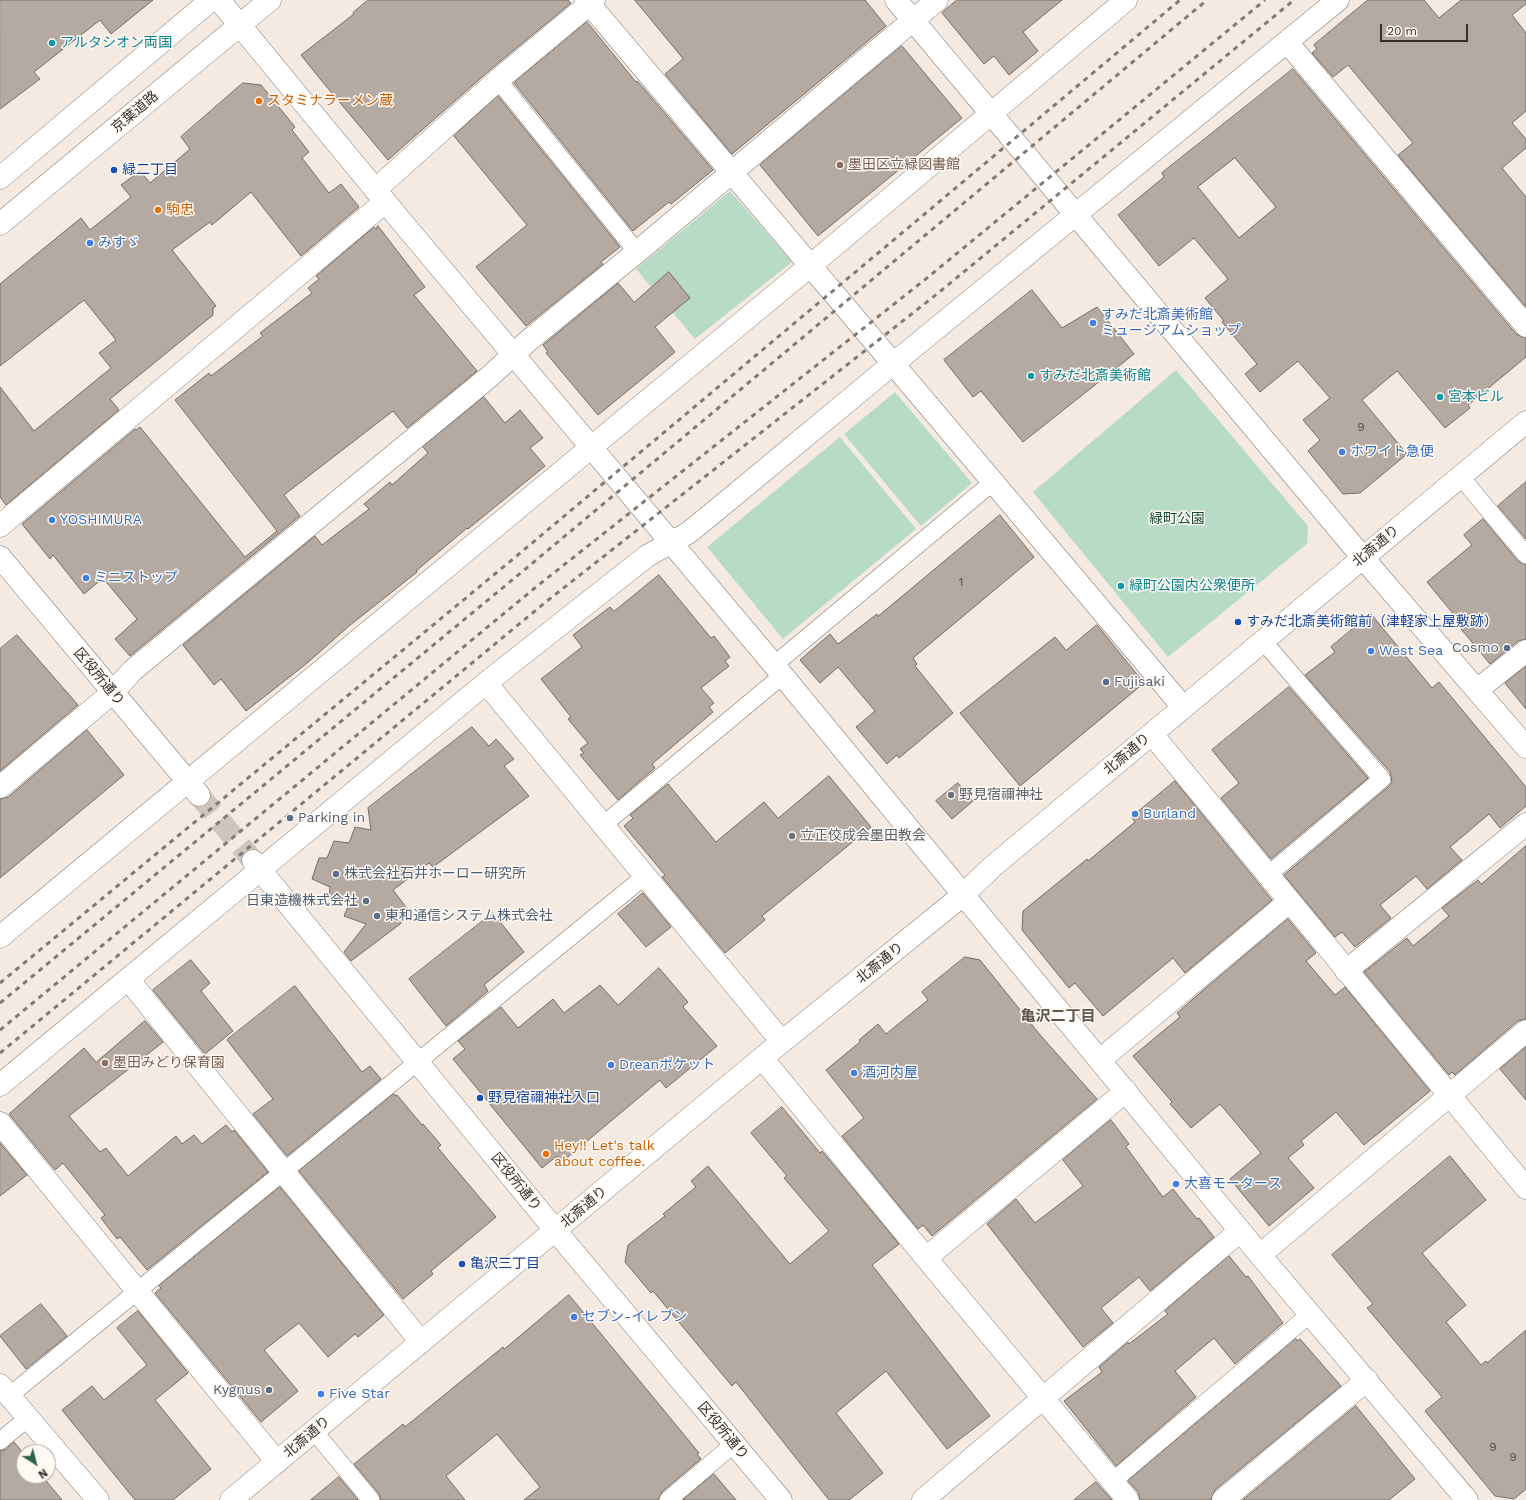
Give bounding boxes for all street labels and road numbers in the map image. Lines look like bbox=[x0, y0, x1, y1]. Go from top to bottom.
street label: 京葉道路 bbox=[108, 88, 162, 136]
street label: 北斎通り bbox=[1349, 522, 1403, 570]
street label: 区役所通り bbox=[70, 645, 128, 709]
street label: 北斎通り bbox=[1100, 730, 1154, 778]
street label: 北斎通り bbox=[853, 939, 907, 987]
street label: 区役所通り bbox=[487, 1150, 545, 1214]
street label: 北斎通り bbox=[557, 1183, 611, 1231]
street label: 区役所通り bbox=[694, 1399, 752, 1463]
street label: 北斎通り bbox=[280, 1413, 334, 1461]

